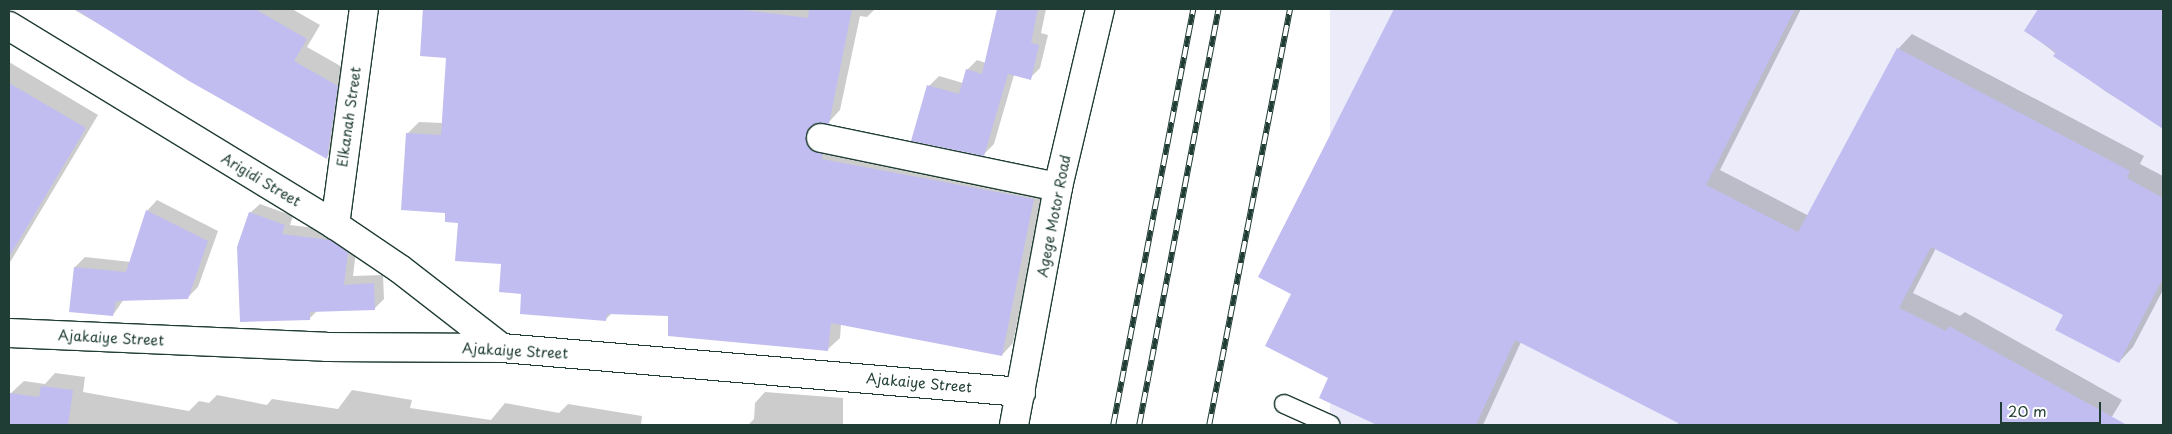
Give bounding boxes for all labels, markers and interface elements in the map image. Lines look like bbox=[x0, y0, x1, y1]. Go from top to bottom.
street label: Elkanah Street bbox=[334, 66, 364, 168]
street label: Arigidi Street bbox=[218, 150, 304, 210]
street label: Agege Motor Road bbox=[1034, 153, 1074, 279]
street label: Ajakaiye Street bbox=[58, 327, 164, 349]
street label: Ajakaiye Street bbox=[462, 340, 568, 362]
street label: Ajakaiye Street bbox=[865, 370, 973, 396]
scale bar bbox=[2002, 392, 2103, 424]
text: 20 m bbox=[2008, 399, 2047, 422]

